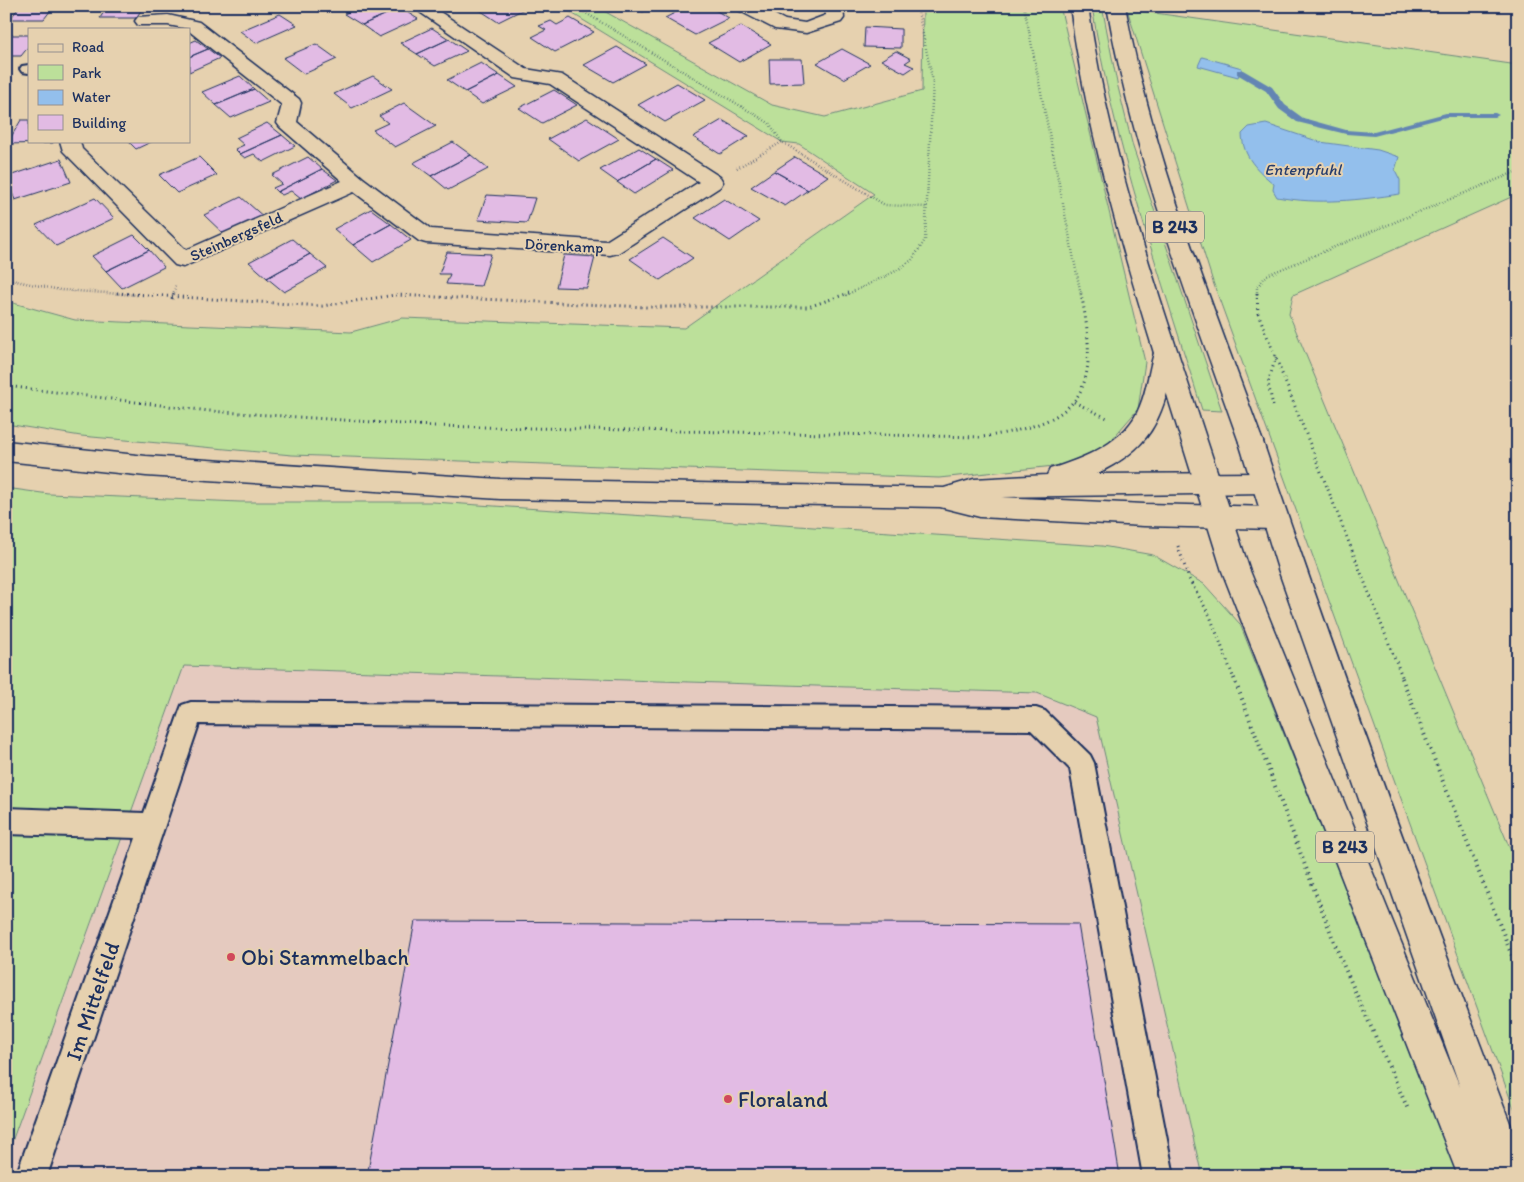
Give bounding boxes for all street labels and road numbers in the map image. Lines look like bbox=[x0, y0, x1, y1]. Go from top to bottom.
street label: Steinbergsfeld bbox=[187, 207, 286, 265]
road number: B 243 bbox=[1146, 212, 1204, 242]
street label: Dörenkamp bbox=[524, 234, 604, 257]
road number: B 243 bbox=[1316, 832, 1374, 862]
street label: Im Mittelfeld bbox=[60, 938, 125, 1064]

